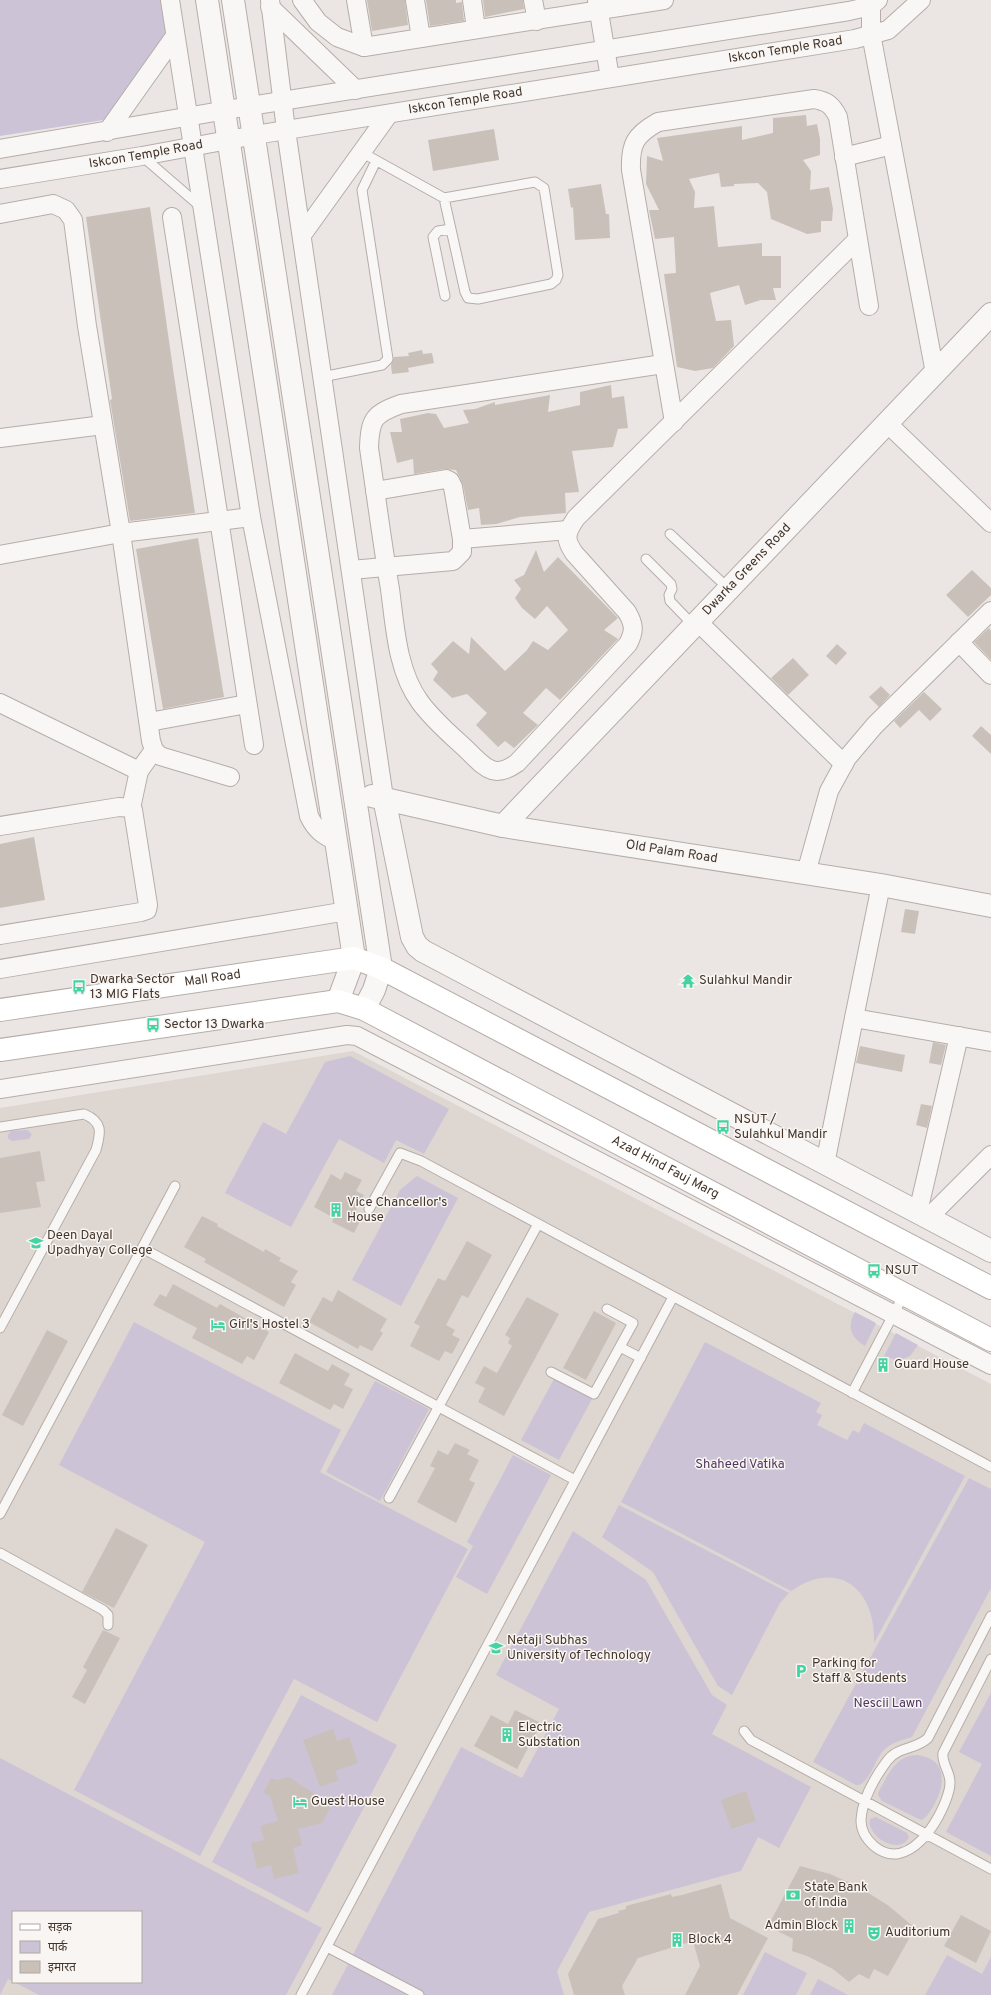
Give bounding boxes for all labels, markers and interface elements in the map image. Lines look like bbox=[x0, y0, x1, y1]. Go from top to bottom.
street label: Iskcon Temple Road bbox=[727, 33, 844, 67]
street label: Iskcon Temple Road bbox=[407, 84, 524, 118]
street label: Iskcon Temple Road bbox=[88, 137, 204, 172]
street label: Dwarka Greens Road bbox=[700, 520, 795, 619]
street label: Old Palam Road bbox=[625, 837, 719, 867]
street label: Mall Road bbox=[183, 967, 242, 991]
place label: Dwarka Sector 13 MIG Flats bbox=[90, 972, 175, 1003]
temple icon: Sulahkul Mandir bbox=[680, 973, 696, 989]
place label: Sulahkul Mandir bbox=[699, 973, 792, 989]
bus stop icon: Dwarka Sector 13 MIG Flats bbox=[71, 979, 87, 995]
bus stop icon: Sector 13 Dwarka bbox=[145, 1017, 161, 1033]
place label: Sector 13 Dwarka bbox=[164, 1017, 264, 1033]
place label: NSUT / Sulahkul Mandir bbox=[734, 1112, 827, 1143]
bus stop icon: NSUT / Sulahkul Mandir bbox=[715, 1119, 731, 1135]
street label: Azad Hind Fauj Marg bbox=[608, 1133, 722, 1203]
place label: Vice Chancellor's House bbox=[347, 1195, 447, 1226]
building icon: Vice Chancellor's House bbox=[328, 1202, 344, 1218]
place label: Deen Dayal Upadhyay College bbox=[47, 1228, 153, 1259]
school or university icon: Deen Dayal Upadhyay College bbox=[28, 1235, 44, 1251]
bus stop icon: NSUT bbox=[866, 1263, 882, 1279]
place label: NSUT bbox=[885, 1263, 919, 1279]
hotel icon: Girl's Hostel 3 bbox=[210, 1317, 226, 1333]
place label: Girl's Hostel 3 bbox=[229, 1317, 310, 1333]
building icon: Guard House bbox=[875, 1357, 891, 1373]
place label: Guard House bbox=[894, 1357, 969, 1373]
park label: Shaheed Vatika bbox=[695, 1457, 785, 1473]
place label: Netaji Subhas University of Technology bbox=[507, 1633, 651, 1664]
school or university icon: Netaji Subhas University of Technology bbox=[488, 1640, 504, 1656]
place label: Parking for Staff & Students bbox=[812, 1656, 907, 1687]
parking icon: Parking for Staff & Students bbox=[793, 1663, 809, 1679]
park label: Nescii Lawn bbox=[854, 1696, 922, 1712]
place label: Electric Substation bbox=[518, 1720, 580, 1751]
building icon: Electric Substation bbox=[499, 1727, 515, 1743]
hotel icon: Guest House bbox=[292, 1794, 308, 1810]
place label: Guest House bbox=[311, 1794, 385, 1810]
place label: State Bank of India bbox=[804, 1880, 868, 1911]
bank icon: State Bank of India bbox=[785, 1887, 801, 1903]
legend bbox=[12, 1911, 142, 1983]
place label: Admin Block bbox=[765, 1918, 838, 1934]
building icon: Admin Block bbox=[841, 1918, 857, 1934]
text: सड़क bbox=[48, 1920, 73, 1936]
theatre icon: Auditorium bbox=[866, 1925, 882, 1941]
place label: Auditorium bbox=[885, 1925, 950, 1941]
building icon: Block 4 bbox=[669, 1932, 685, 1948]
place label: Block 4 bbox=[688, 1932, 732, 1948]
text: पार्क bbox=[48, 1940, 68, 1956]
text: इमारत bbox=[48, 1960, 77, 1976]

